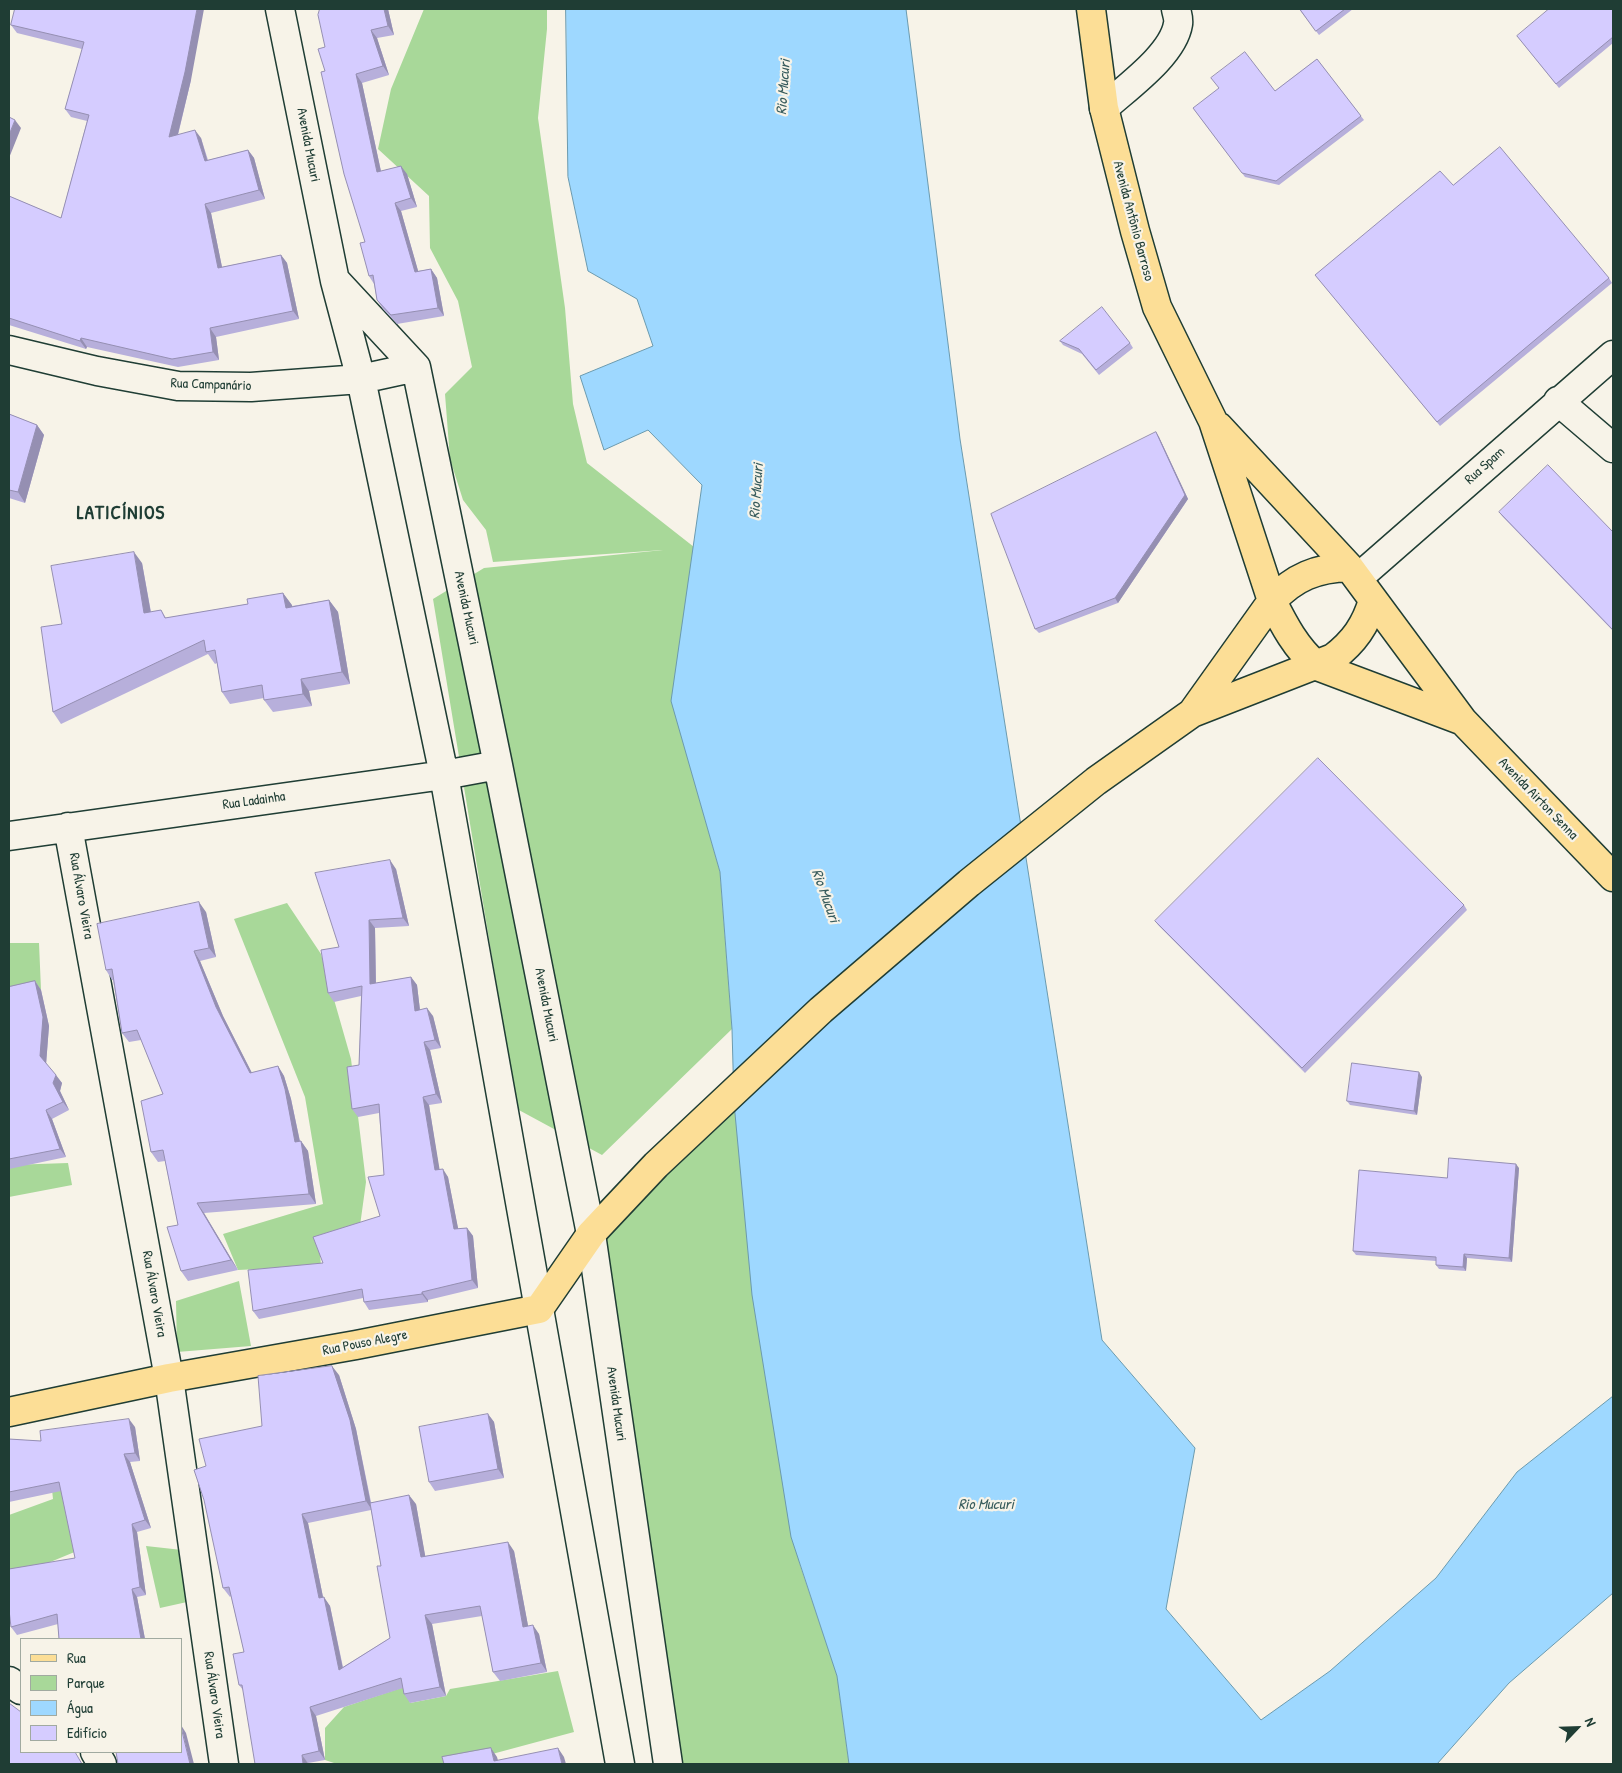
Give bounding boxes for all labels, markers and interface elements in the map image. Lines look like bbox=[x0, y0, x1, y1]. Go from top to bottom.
water label: Rio Mucuri bbox=[773, 59, 795, 115]
street label: Avenida Mucuri bbox=[293, 107, 323, 183]
street label: Avenida Antônio Barroso bbox=[1109, 159, 1157, 283]
street label: Rua Campanário bbox=[170, 375, 252, 395]
street label: Rua Spam bbox=[1462, 444, 1508, 488]
water label: Rio Mucuri bbox=[746, 463, 768, 519]
district label: LATICÍNIOS bbox=[76, 503, 166, 525]
street label: Avenida Mucuri bbox=[450, 570, 482, 646]
street label: Avenida Airton Senna bbox=[1495, 755, 1581, 843]
street label: Rua Ladainha bbox=[222, 788, 286, 814]
street label: Rua Álvaro Vieira bbox=[65, 852, 97, 940]
water label: Rio Mucuri bbox=[807, 867, 843, 925]
street label: Avenida Mucuri bbox=[531, 967, 561, 1043]
street label: Rua Álvaro Vieira bbox=[138, 1250, 170, 1338]
street label: Rua Pouso Alegre bbox=[321, 1327, 409, 1359]
street label: Avenida Mucuri bbox=[602, 1366, 630, 1442]
water label: Rio Mucuri bbox=[958, 1496, 1014, 1514]
legend bbox=[20, 1638, 182, 1753]
text: Rua bbox=[67, 1647, 86, 1668]
street label: Rua Álvaro Vieira bbox=[200, 1651, 228, 1739]
text: Parque bbox=[67, 1672, 105, 1693]
text: Água bbox=[67, 1697, 93, 1718]
north arrow bbox=[1552, 1703, 1602, 1753]
text: N bbox=[1581, 1714, 1601, 1729]
text: Edifício bbox=[67, 1722, 107, 1743]

